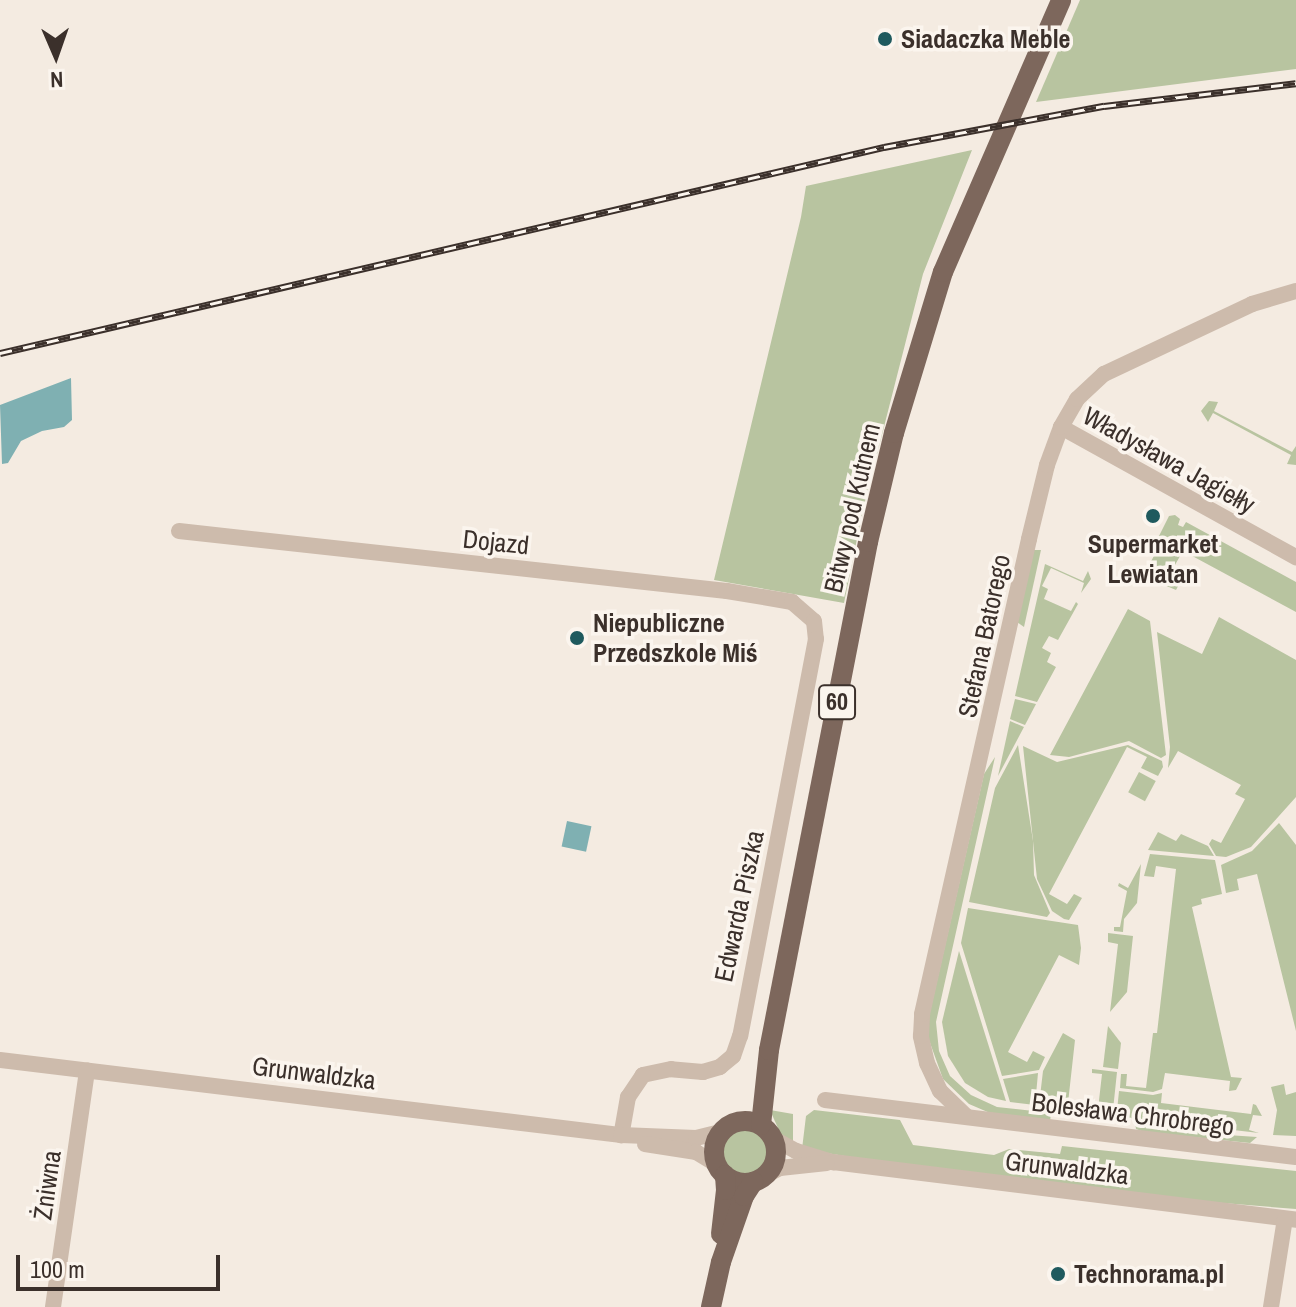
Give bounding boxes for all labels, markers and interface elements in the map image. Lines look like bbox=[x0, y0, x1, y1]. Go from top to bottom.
north arrow bbox=[16, 16, 96, 96]
place label: Siadaczka Meble bbox=[901, 23, 1070, 55]
marker: Siadaczka Meble bbox=[876, 30, 894, 48]
text: N bbox=[50, 65, 64, 95]
street label: Władysława Jagiełły bbox=[1078, 400, 1260, 520]
street label: Bitwy pod Kutnem bbox=[817, 420, 887, 596]
marker: Supermarket Lewiatan bbox=[1144, 507, 1162, 525]
street label: Dojazd bbox=[461, 523, 531, 561]
place label: Supermarket Lewiatan bbox=[1088, 528, 1218, 590]
street label: Stefana Batorego bbox=[951, 552, 1017, 720]
place label: Niepubliczne Przedszkole Miś bbox=[593, 607, 758, 668]
marker: Niepubliczne Przedszkole Miś bbox=[568, 629, 586, 647]
road number: 60 bbox=[817, 682, 857, 722]
street label: Edwarda Piszka bbox=[708, 827, 770, 985]
street label: Grunwaldzka bbox=[250, 1050, 378, 1096]
street label: Bolesława Chrobrego bbox=[1030, 1086, 1236, 1142]
street label: Grunwaldzka bbox=[1003, 1145, 1131, 1191]
street label: Żniwna bbox=[27, 1148, 67, 1222]
scale bar bbox=[20, 1239, 224, 1289]
text: 100 m bbox=[30, 1253, 85, 1285]
place label: Technorama.pl bbox=[1074, 1258, 1224, 1290]
marker: Technorama.pl bbox=[1049, 1265, 1067, 1283]

